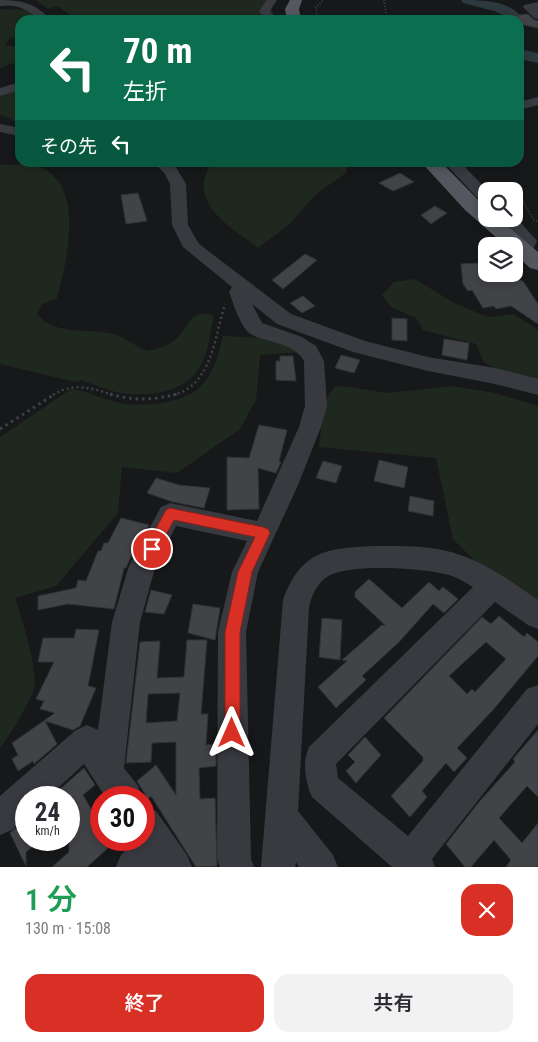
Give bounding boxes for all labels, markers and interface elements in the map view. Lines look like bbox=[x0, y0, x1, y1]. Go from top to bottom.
text: 70 m bbox=[123, 31, 192, 72]
icon: left bbox=[40, 35, 105, 100]
text: 左折 bbox=[123, 79, 167, 104]
icon: left bbox=[107, 130, 135, 158]
text: その先 bbox=[40, 135, 97, 158]
map controls bbox=[478, 182, 523, 282]
button: search bbox=[478, 182, 523, 227]
button: layers bbox=[478, 237, 523, 282]
pin bbox=[131, 528, 173, 570]
icon: arrive bbox=[138, 535, 166, 563]
position arrow bbox=[205, 706, 257, 758]
speed limit sign: 30 bbox=[90, 786, 155, 851]
text: 24 bbox=[35, 798, 60, 827]
text: km/h bbox=[35, 824, 60, 838]
text: 1 分 bbox=[25, 882, 77, 917]
button: close bbox=[461, 884, 513, 936]
text: 130 m · 15:08 bbox=[25, 919, 111, 938]
button: 終了 bbox=[25, 974, 264, 1032]
button: 共有 bbox=[274, 974, 513, 1032]

